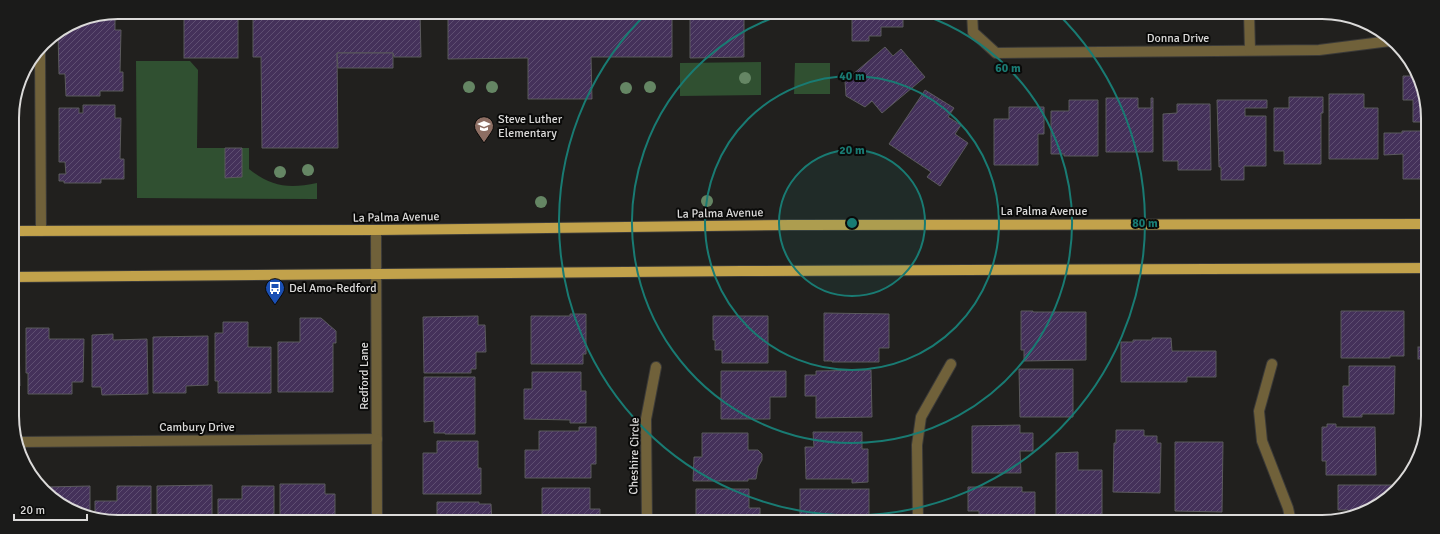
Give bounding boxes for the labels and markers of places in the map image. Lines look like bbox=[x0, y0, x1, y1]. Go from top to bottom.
place label: Steve Luther Elementary bbox=[498, 112, 563, 141]
school or university icon: Steve Luther Elementary bbox=[473, 115, 495, 143]
centre of rings bbox=[845, 216, 859, 230]
bus stop icon: Del Amo-Redford bbox=[264, 277, 286, 305]
place label: Del Amo-Redford bbox=[289, 281, 377, 296]

